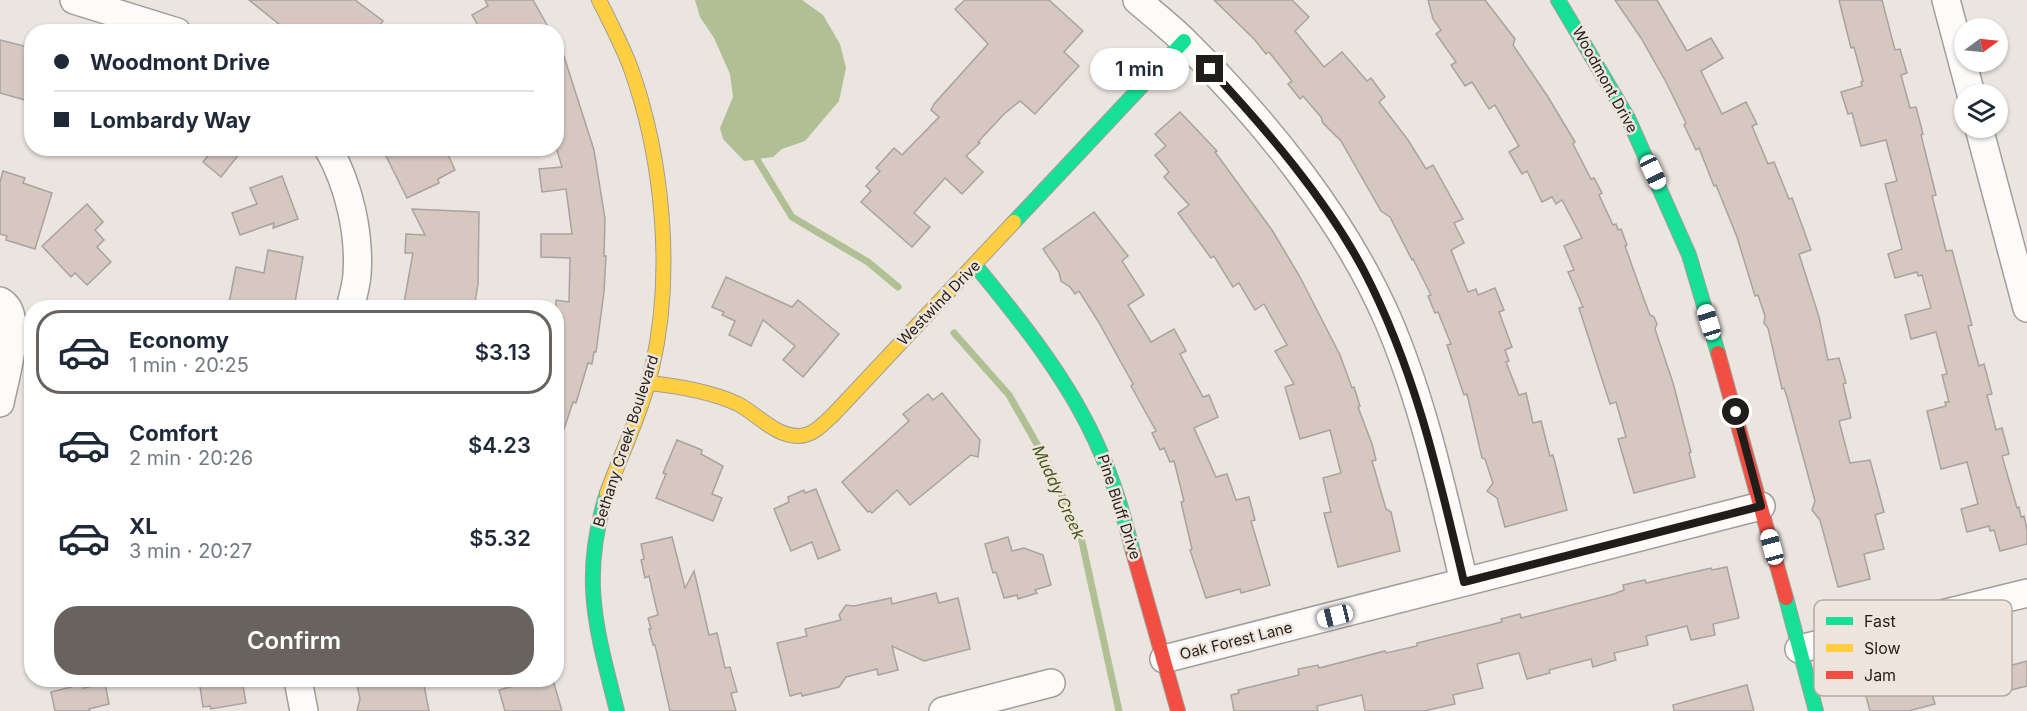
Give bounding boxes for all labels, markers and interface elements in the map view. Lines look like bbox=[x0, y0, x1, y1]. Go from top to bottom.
north arrow bbox=[1954, 18, 2008, 72]
map controls bbox=[1954, 18, 2008, 138]
street label: Woodmont Drive bbox=[1568, 23, 1642, 136]
callout: 1 min bbox=[1090, 48, 1189, 90]
text: Woodmont Drive bbox=[90, 49, 270, 75]
route end bbox=[1196, 55, 1223, 82]
text: 1 min bbox=[1115, 57, 1164, 81]
button: layers bbox=[1954, 84, 2008, 138]
text: Lombardy Way bbox=[90, 107, 251, 133]
car bbox=[1637, 152, 1669, 192]
street label: Westwind Drive bbox=[893, 256, 984, 349]
car bbox=[1695, 302, 1723, 342]
icon: car bbox=[57, 325, 111, 379]
text: Economy bbox=[129, 327, 229, 353]
text: $3.13 bbox=[475, 339, 531, 365]
text: 1 min · 20:25 bbox=[129, 353, 249, 377]
street label: Bethany Creek Boulevard bbox=[589, 353, 662, 529]
route start bbox=[1722, 398, 1749, 425]
icon: car bbox=[57, 418, 111, 472]
text: Comfort bbox=[129, 420, 218, 446]
text: $4.23 bbox=[468, 432, 531, 458]
water label: Muddy Creek bbox=[1028, 442, 1090, 543]
text: 2 min · 20:26 bbox=[129, 446, 253, 470]
street label: Pine Bluff Drive bbox=[1094, 452, 1145, 562]
icon: car bbox=[57, 511, 111, 565]
text: XL bbox=[129, 513, 158, 539]
text: $5.32 bbox=[469, 525, 531, 551]
car bbox=[1759, 527, 1785, 567]
text: 3 min · 20:27 bbox=[129, 539, 252, 563]
legend bbox=[1814, 600, 2012, 696]
car bbox=[1315, 603, 1355, 629]
button: Confirm bbox=[54, 606, 534, 675]
text: Fast bbox=[1864, 611, 1896, 631]
street label: Oak Forest Lane bbox=[1178, 617, 1294, 664]
text: Slow bbox=[1864, 638, 1901, 658]
text: Jam bbox=[1864, 665, 1896, 685]

